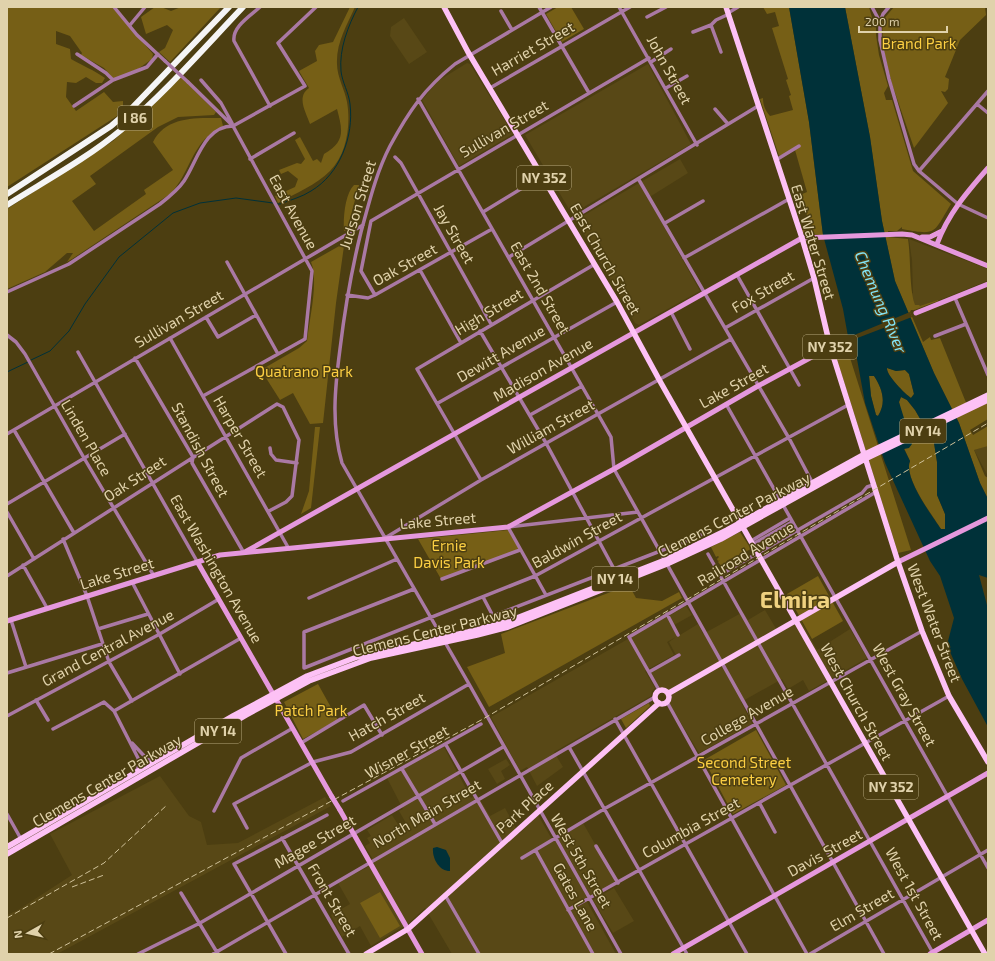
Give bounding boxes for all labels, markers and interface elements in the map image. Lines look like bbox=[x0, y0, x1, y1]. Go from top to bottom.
scale bar bbox=[859, 8, 947, 34]
text: 200 m bbox=[865, 14, 899, 28]
street label: Harriet Street bbox=[488, 17, 577, 79]
street label: John Street bbox=[644, 32, 696, 107]
park label: Brand Park bbox=[882, 34, 957, 52]
street label: Sullivan Street bbox=[456, 95, 551, 161]
road number: I 86 bbox=[118, 106, 152, 130]
street label: Judson Street bbox=[335, 158, 379, 251]
road number: NY 352 bbox=[517, 166, 571, 190]
street label: East Avenue bbox=[266, 171, 322, 252]
street label: East Water Street bbox=[788, 182, 840, 302]
street label: East Church Street bbox=[567, 199, 645, 318]
street label: Jay Street bbox=[431, 200, 479, 267]
street label: East 2nd Street bbox=[507, 238, 575, 337]
street label: Oak Street bbox=[369, 239, 440, 289]
water label: Chemung River bbox=[851, 248, 912, 356]
street label: Fox Street bbox=[728, 266, 797, 316]
street label: High Street bbox=[451, 284, 526, 338]
street label: Sullivan Street bbox=[131, 285, 226, 351]
street label: Dewitt Avenue bbox=[453, 321, 548, 386]
street label: Madison Avenue bbox=[490, 333, 595, 405]
road number: NY 352 bbox=[803, 335, 857, 359]
street label: Lake Street bbox=[696, 359, 772, 412]
park label: Quatrano Park bbox=[255, 362, 353, 381]
street label: Harper Street bbox=[210, 392, 272, 481]
street label: William Street bbox=[504, 395, 598, 458]
street label: Linden Place bbox=[58, 396, 116, 479]
street label: Standish Street bbox=[168, 399, 234, 500]
road number: NY 14 bbox=[900, 419, 946, 443]
street label: Oak Street bbox=[100, 451, 169, 505]
street label: Clemens Center Parkway bbox=[654, 468, 813, 561]
street label: East Washington Avenue bbox=[167, 491, 267, 646]
street label: Baldwin Street bbox=[528, 507, 625, 571]
street label: Lake Street bbox=[399, 508, 477, 532]
street label: Railroad Avenue bbox=[694, 517, 797, 589]
park label: Ernie Davis Park bbox=[413, 536, 485, 571]
street label: Lake Street bbox=[78, 553, 156, 593]
street label: West Water Street bbox=[904, 561, 966, 685]
road number: NY 14 bbox=[592, 567, 638, 591]
district label: Elmira bbox=[760, 585, 830, 613]
street label: Clemens Center Parkway bbox=[350, 601, 519, 659]
street label: Grand Central Avenue bbox=[38, 605, 177, 690]
street label: West Church Street bbox=[817, 640, 897, 764]
street label: West Gray Street bbox=[869, 640, 941, 749]
street label: College Avenue bbox=[697, 681, 796, 749]
street label: Hatch Street bbox=[345, 688, 428, 745]
park label: Patch Park bbox=[275, 701, 348, 719]
road number: NY 14 bbox=[195, 719, 241, 743]
street label: Wisner Street bbox=[361, 721, 452, 782]
street label: Clemens Center Parkway bbox=[29, 730, 184, 830]
park label: Second Street Cemetery bbox=[697, 753, 792, 788]
street label: North Main Street bbox=[369, 775, 484, 851]
road number: NY 352 bbox=[864, 775, 918, 799]
street label: Park Place bbox=[492, 776, 557, 837]
street label: Columbia Street bbox=[639, 793, 743, 861]
street label: Magee Street bbox=[271, 810, 359, 872]
street label: West 5th Street bbox=[548, 810, 616, 911]
street label: Davis Street bbox=[784, 824, 865, 880]
street label: West 1st Street bbox=[882, 844, 948, 943]
street label: Gates Lane bbox=[550, 859, 602, 934]
street label: Front Street bbox=[305, 860, 361, 940]
street label: Elm Street bbox=[826, 883, 897, 935]
north arrow bbox=[8, 913, 48, 953]
text: N bbox=[11, 930, 25, 939]

